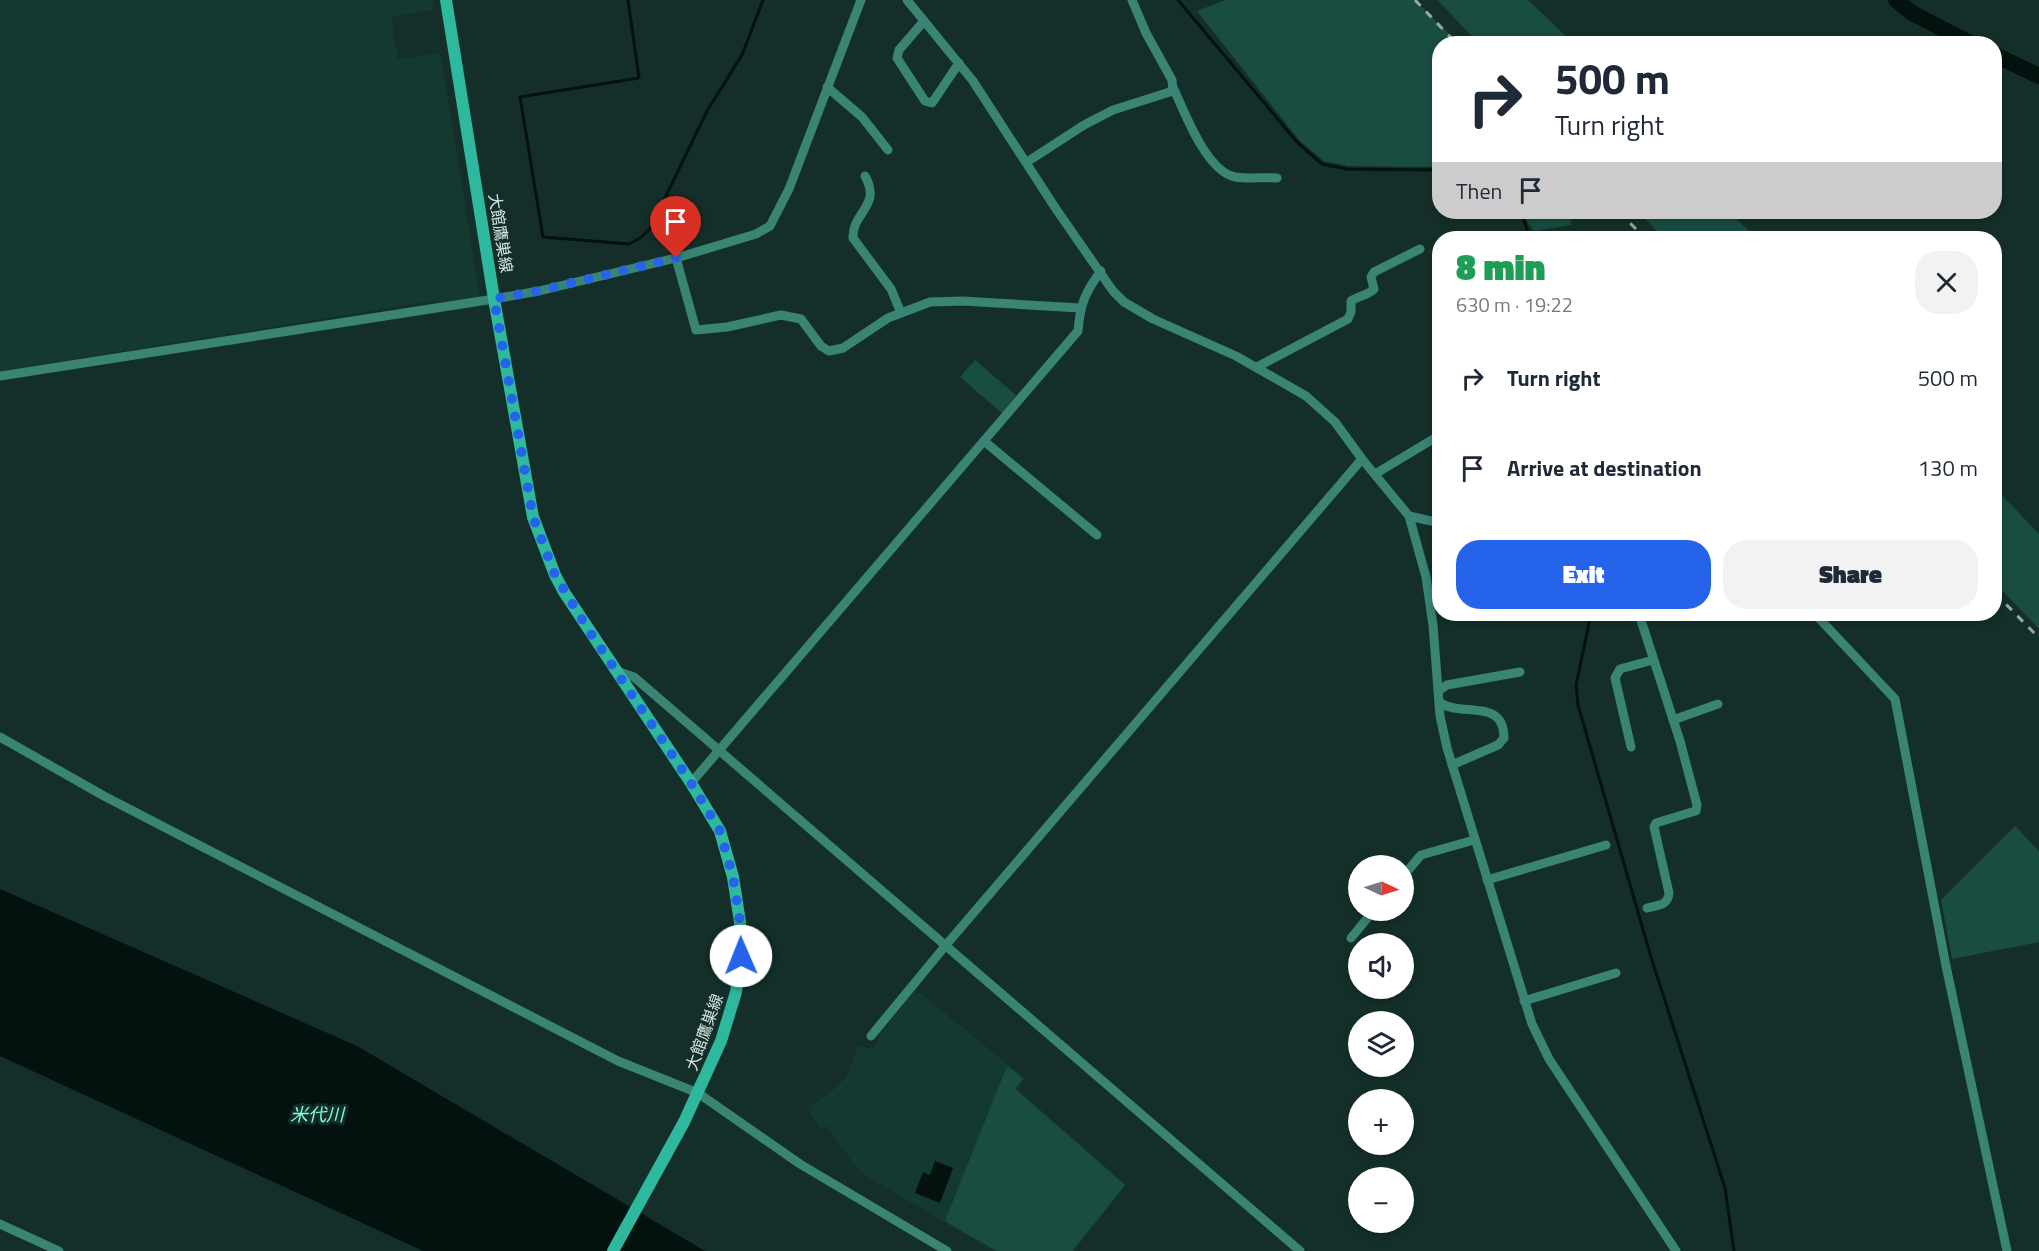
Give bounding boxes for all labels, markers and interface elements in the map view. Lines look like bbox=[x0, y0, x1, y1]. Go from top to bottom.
text: 500 m bbox=[1555, 46, 1670, 110]
icon: right bbox=[1456, 60, 1534, 138]
text: Turn right bbox=[1555, 104, 1664, 145]
text: Then bbox=[1456, 174, 1502, 208]
icon: arrive bbox=[1514, 174, 1547, 207]
street label: 大館鷹巣線 bbox=[483, 192, 519, 274]
pin bbox=[650, 196, 701, 258]
icon: arrive bbox=[659, 205, 692, 238]
text: 8 min bbox=[1456, 239, 1545, 294]
button: close bbox=[1915, 251, 1978, 314]
text: 630 m · 19:22 bbox=[1456, 289, 1573, 320]
text: Turn right bbox=[1507, 361, 1601, 395]
text: 500 m bbox=[1918, 361, 1978, 395]
icon: right bbox=[1456, 362, 1489, 395]
text: Arrive at destination bbox=[1507, 451, 1702, 485]
text: 130 m bbox=[1918, 451, 1978, 485]
icon: arrive bbox=[1456, 452, 1489, 485]
button: Exit bbox=[1456, 540, 1711, 609]
button: Share bbox=[1723, 540, 1978, 609]
north arrow bbox=[1348, 855, 1414, 921]
map controls bbox=[1348, 855, 1414, 1233]
position arrow bbox=[709, 924, 773, 988]
button: sound bbox=[1348, 933, 1414, 999]
street label: 大館鷹巣線 bbox=[679, 990, 729, 1074]
button: layers bbox=[1348, 1011, 1414, 1077]
button: + bbox=[1348, 1089, 1414, 1155]
water label: 米代川 bbox=[290, 1101, 346, 1128]
button: − bbox=[1348, 1167, 1414, 1233]

